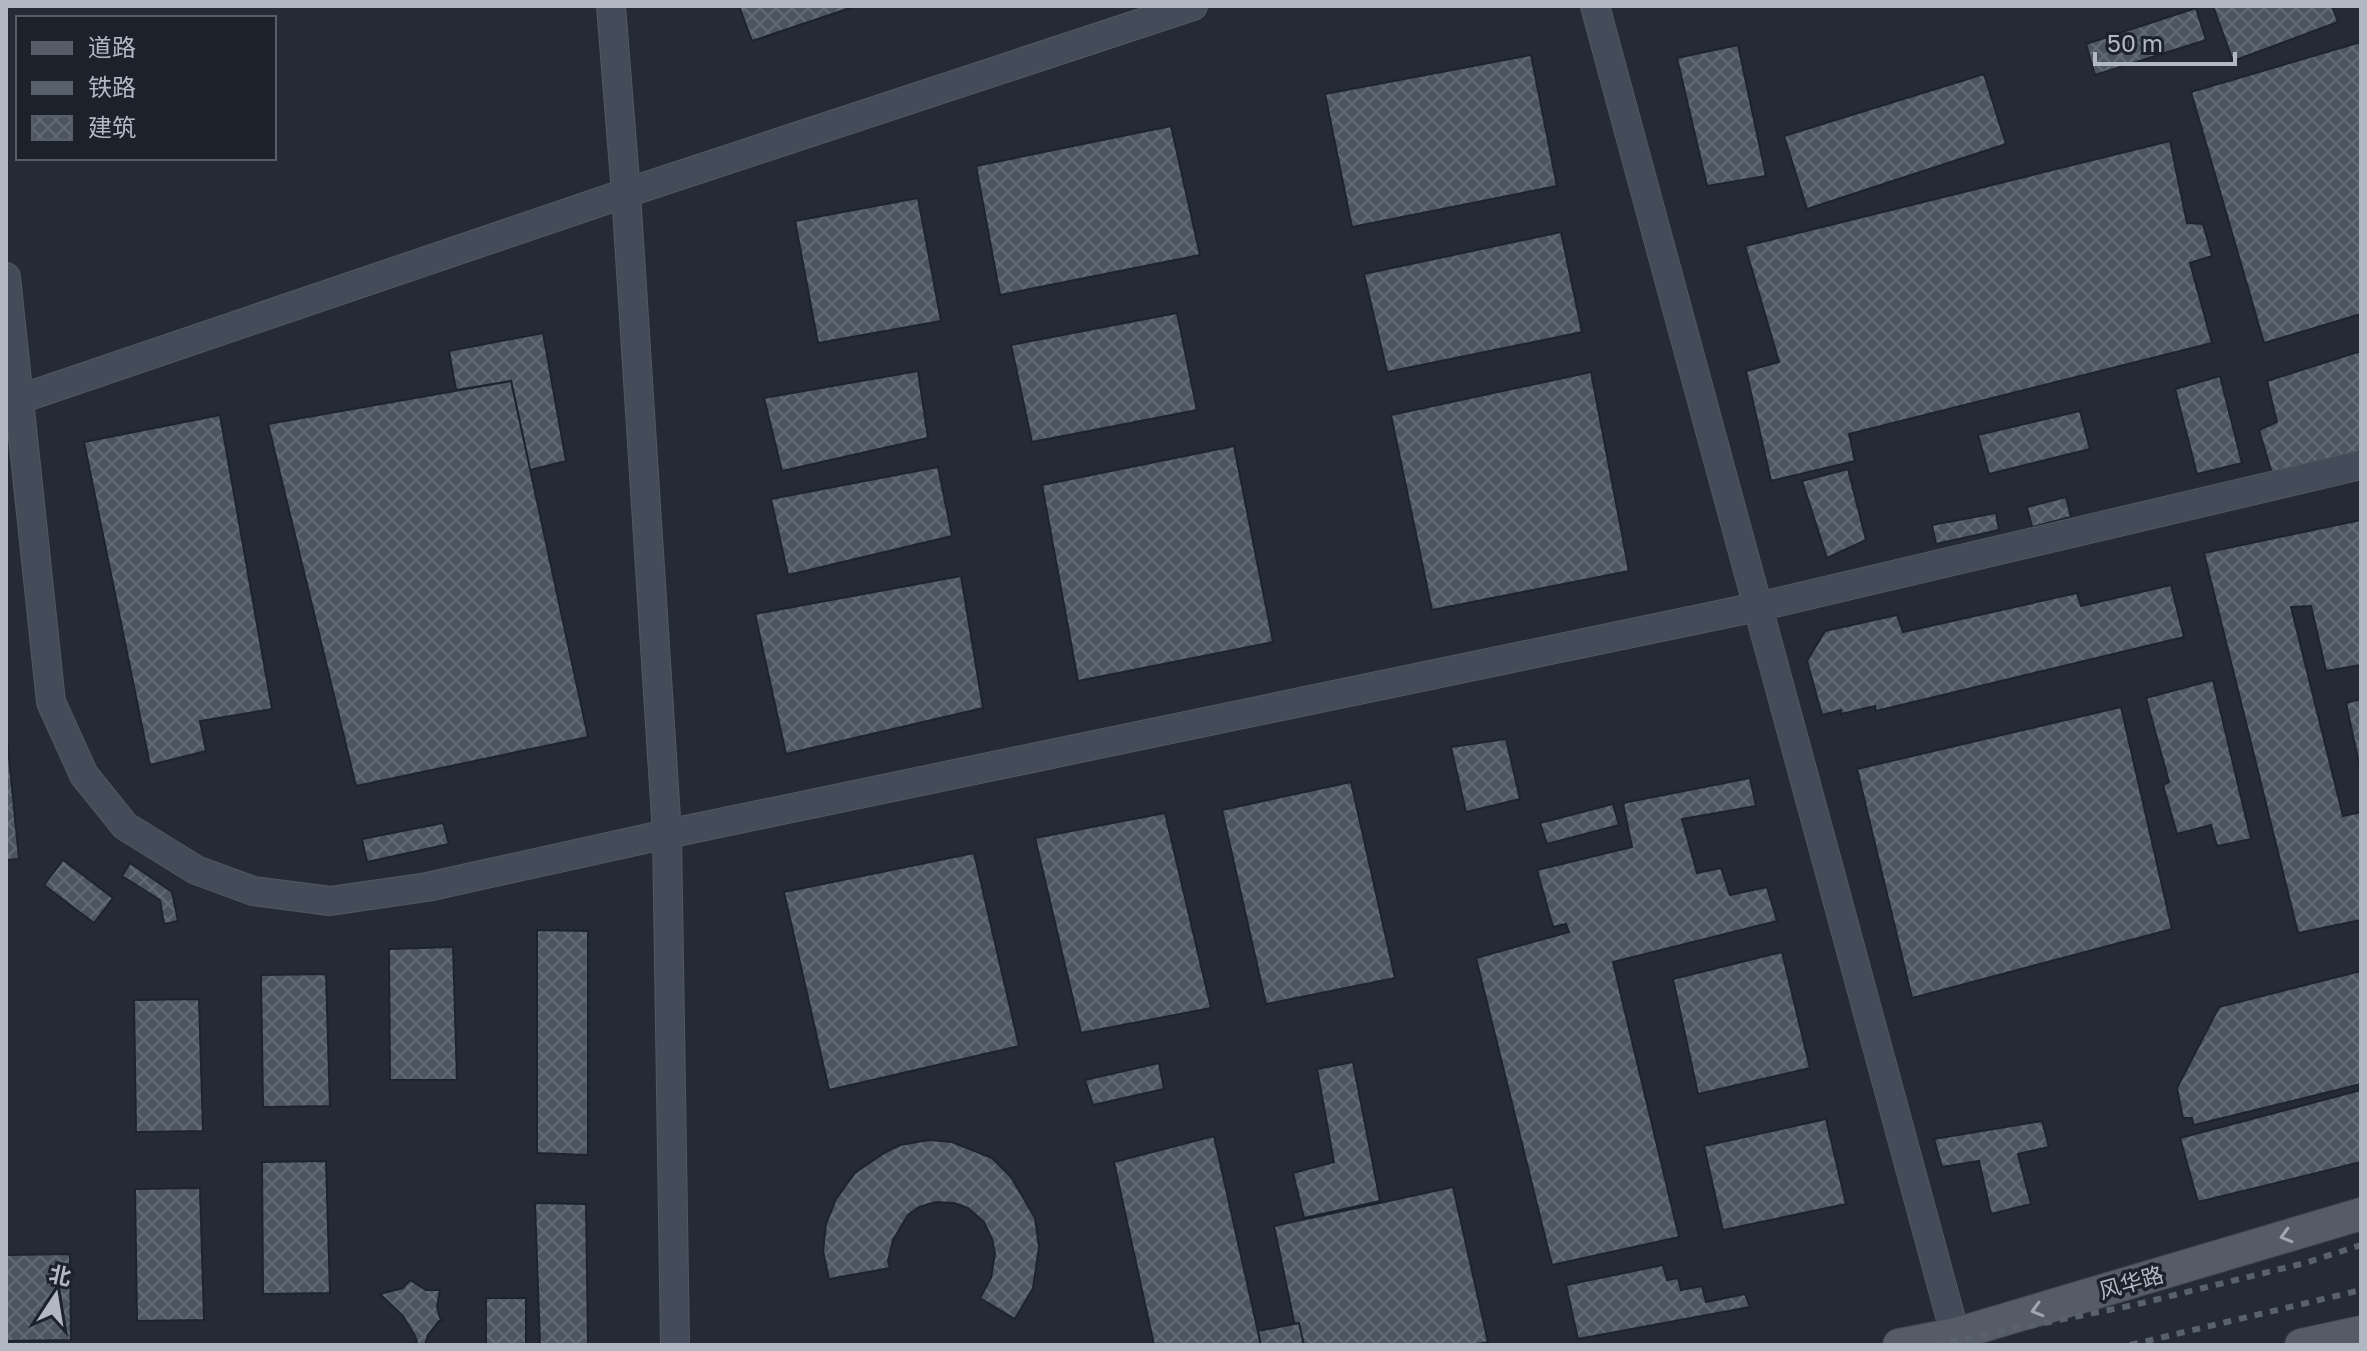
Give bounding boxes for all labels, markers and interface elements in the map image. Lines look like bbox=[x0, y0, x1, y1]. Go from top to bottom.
legend bbox=[16, 16, 276, 160]
scale bar bbox=[2095, 16, 2235, 66]
text: 50 m bbox=[2107, 28, 2163, 57]
text: 道路 bbox=[88, 32, 136, 61]
text: 铁路 bbox=[88, 72, 136, 101]
text: 建筑 bbox=[88, 112, 136, 141]
one-way arrow bbox=[2280, 1227, 2294, 1243]
north arrow bbox=[16, 1255, 96, 1335]
text: 北 bbox=[47, 1259, 74, 1290]
street label: 风华路 bbox=[2096, 1260, 2166, 1304]
one-way arrow bbox=[2030, 1301, 2044, 1317]

